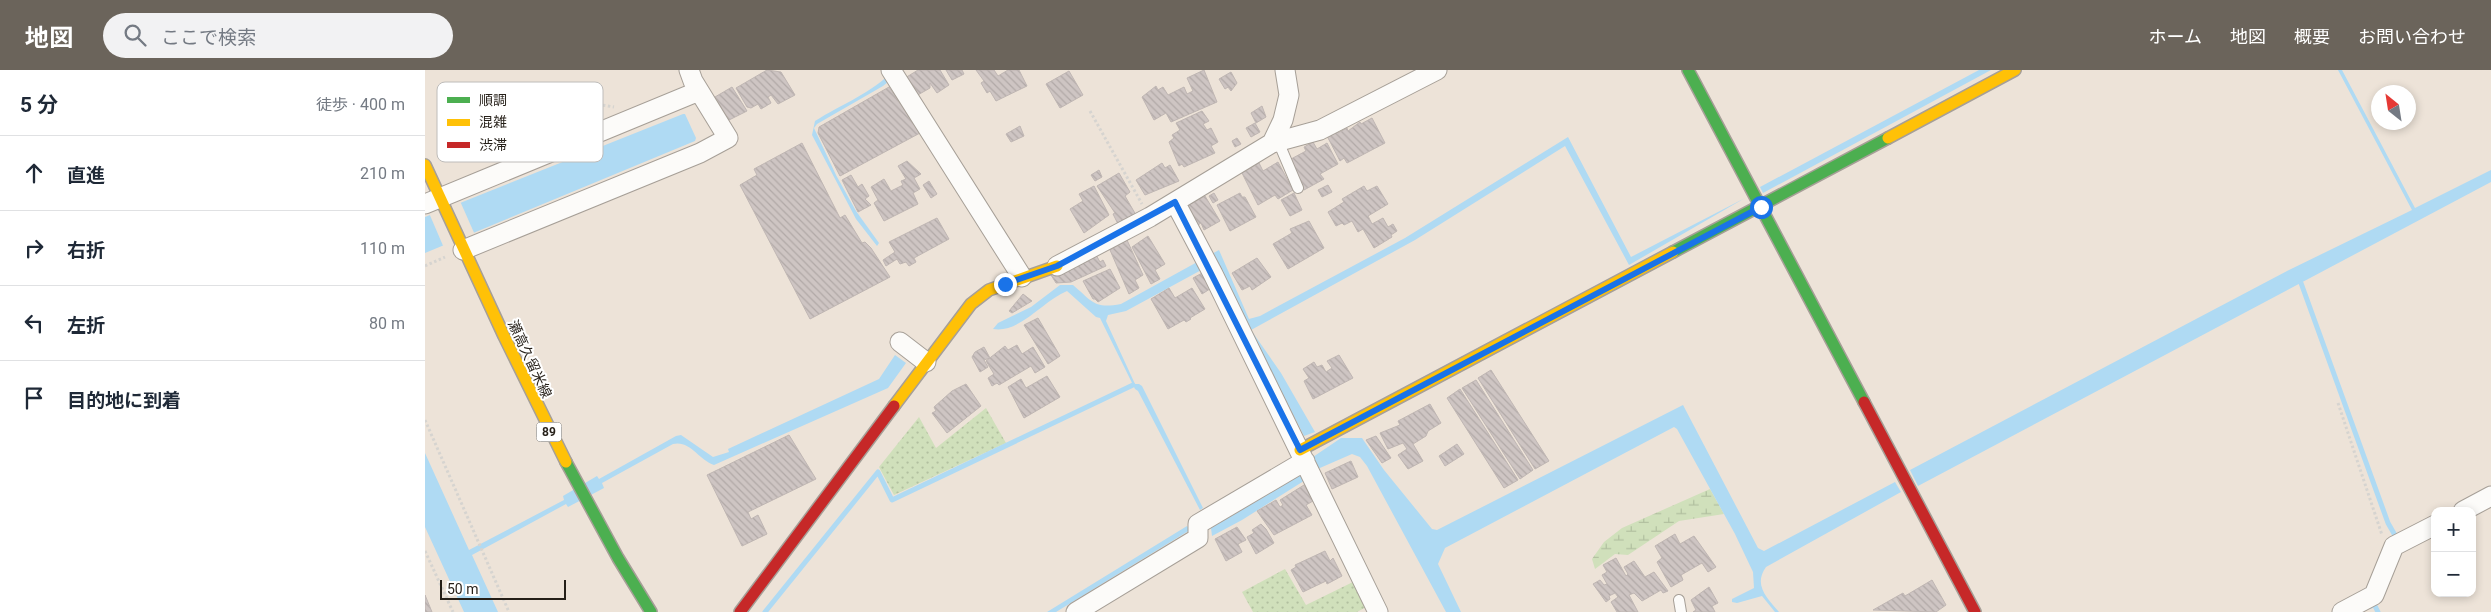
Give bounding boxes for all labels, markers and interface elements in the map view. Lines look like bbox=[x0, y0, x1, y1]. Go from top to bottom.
search box bbox=[103, 13, 453, 58]
icon: search bbox=[121, 21, 149, 49]
text: 地図 bbox=[25, 24, 73, 52]
text: ここで検索 bbox=[161, 26, 256, 49]
text: ホーム bbox=[2149, 26, 2202, 47]
text: 地図 bbox=[2230, 26, 2266, 47]
text: 概要 bbox=[2294, 26, 2330, 47]
text: お問い合わせ bbox=[2358, 26, 2466, 47]
legend bbox=[437, 82, 603, 162]
north arrow bbox=[2371, 85, 2416, 130]
text: 順調 bbox=[479, 92, 507, 108]
text: 5 分 bbox=[20, 93, 58, 117]
text: 徒歩 · 400 m bbox=[316, 95, 405, 114]
text: 混雑 bbox=[479, 114, 507, 130]
text: 渋滞 bbox=[479, 137, 507, 153]
icon: ahead bbox=[20, 159, 48, 187]
text: 直進 bbox=[67, 164, 105, 187]
text: 210 m bbox=[360, 164, 405, 183]
route start bbox=[1750, 196, 1773, 219]
icon: right bbox=[20, 234, 48, 262]
text: 右折 bbox=[67, 239, 105, 262]
text: 110 m bbox=[360, 239, 405, 258]
route end bbox=[994, 273, 1017, 296]
icon: left bbox=[20, 309, 48, 337]
text: 左折 bbox=[67, 314, 105, 337]
text: 80 m bbox=[369, 314, 405, 333]
street label: 瀬高久留米線 bbox=[505, 318, 555, 400]
icon: arrive bbox=[20, 384, 48, 412]
text: 目的地に到着 bbox=[67, 389, 181, 412]
road number: 89 bbox=[537, 422, 561, 442]
map controls bbox=[2431, 507, 2476, 597]
button: + bbox=[2431, 507, 2476, 552]
button: − bbox=[2431, 552, 2476, 597]
scale bar bbox=[440, 577, 566, 600]
text: 50 m bbox=[447, 581, 479, 597]

